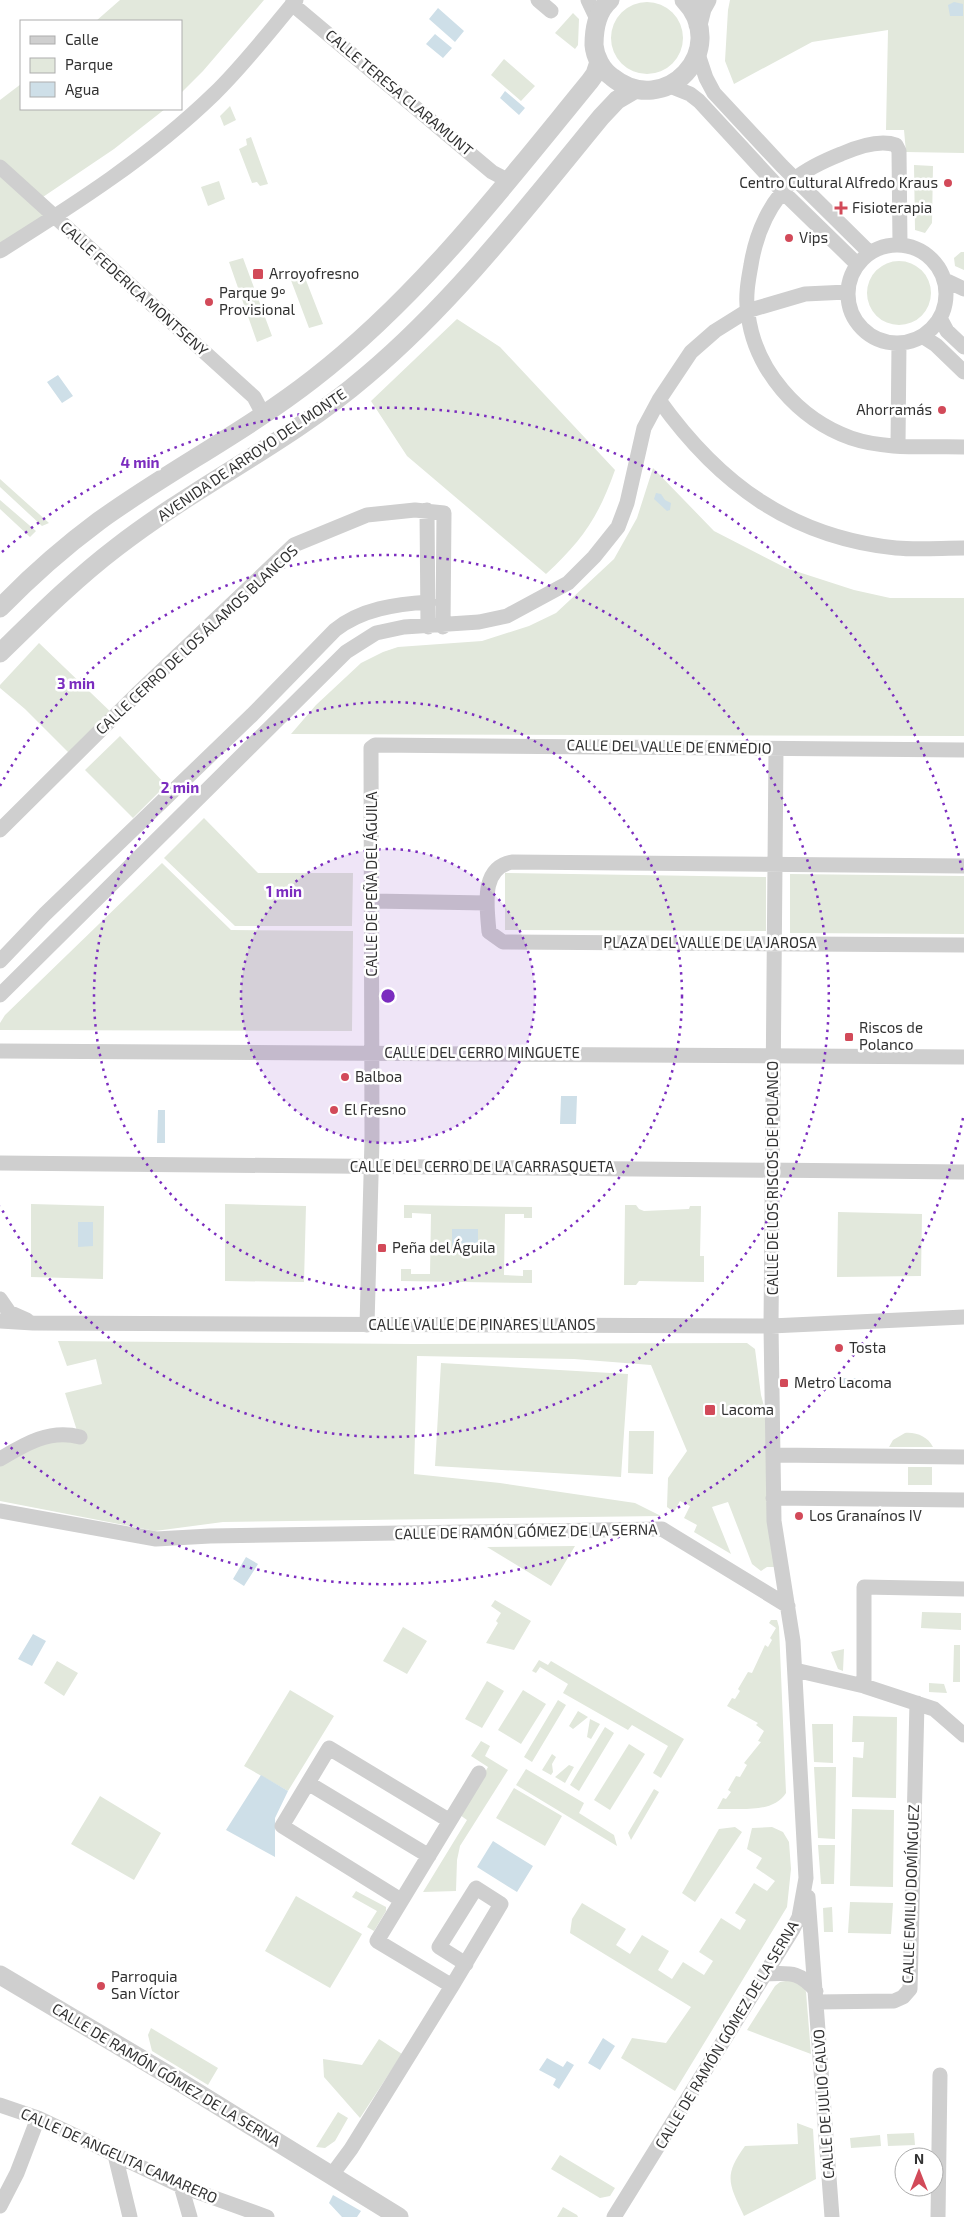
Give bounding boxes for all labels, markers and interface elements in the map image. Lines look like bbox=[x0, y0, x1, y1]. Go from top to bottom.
legend bbox=[20, 20, 182, 110]
street label: CALLE TERESA CLARAMUNT bbox=[322, 25, 477, 159]
text: Calle bbox=[65, 30, 99, 48]
text: Parque bbox=[65, 55, 113, 73]
text: Agua bbox=[65, 80, 100, 98]
place label: Centro Cultural Alfredo Kraus bbox=[739, 173, 938, 191]
marker: Centro Cultural Alfredo Kraus bbox=[942, 177, 954, 189]
place label: Fisioterapia bbox=[852, 198, 932, 216]
marker: Fisioterapia bbox=[834, 201, 848, 215]
street label: CALLE FEDERICA MONTSENY bbox=[57, 217, 213, 360]
place label: Vips bbox=[799, 228, 828, 246]
marker: Vips bbox=[783, 232, 795, 244]
place label: Arroyofresno bbox=[269, 264, 359, 282]
marker: Arroyofresno bbox=[251, 267, 265, 281]
place label: Parque 9º Provisional bbox=[219, 283, 296, 318]
marker: Parque 9º Provisional bbox=[203, 296, 215, 308]
street label: AVENIDA DE ARROYO DEL MONTE bbox=[154, 384, 349, 524]
place label: Ahorramás bbox=[856, 400, 932, 418]
marker: Ahorramás bbox=[936, 404, 948, 416]
text: 4 min bbox=[120, 453, 160, 471]
street label: CALLE CERRO DE LOS ÁLAMOS BLANCOS bbox=[92, 541, 301, 738]
text: 3 min bbox=[57, 674, 95, 692]
street label: CALLE DEL VALLE DE ENMEDIO bbox=[566, 735, 772, 757]
text: 2 min bbox=[161, 778, 199, 796]
street label: CALLE DE PEÑA DEL ÁGUILA bbox=[362, 791, 380, 977]
text: 1 min bbox=[266, 882, 302, 900]
street label: PLAZA DEL VALLE DE LA JAROSA bbox=[603, 933, 817, 951]
centre of rings bbox=[379, 987, 397, 1005]
place label: Riscos de Polanco bbox=[859, 1018, 923, 1053]
marker: Riscos de Polanco bbox=[843, 1031, 855, 1043]
street label: CALLE DEL CERRO MINGUETE bbox=[384, 1043, 580, 1061]
street label: CALLE DE LOS RISCOS DE POLANCO bbox=[763, 1061, 781, 1295]
place label: Balboa bbox=[355, 1067, 402, 1085]
marker: Balboa bbox=[339, 1071, 351, 1083]
place label: El Fresno bbox=[344, 1100, 406, 1118]
marker: El Fresno bbox=[328, 1104, 340, 1116]
street label: CALLE DEL CERRO DE LA CARRASQUETA bbox=[350, 1157, 615, 1176]
place label: Peña del Águila bbox=[392, 1238, 496, 1256]
marker: Peña del Águila bbox=[376, 1242, 388, 1254]
street label: CALLE VALLE DE PINARES LLANOS bbox=[368, 1315, 596, 1333]
place label: Tosta bbox=[849, 1338, 886, 1356]
marker: Tosta bbox=[833, 1342, 845, 1354]
place label: Metro Lacoma bbox=[794, 1373, 892, 1391]
marker: Metro Lacoma bbox=[778, 1377, 790, 1389]
place label: Lacoma bbox=[721, 1400, 774, 1418]
marker: Lacoma bbox=[703, 1403, 717, 1417]
place label: Los Granaínos IV bbox=[809, 1506, 922, 1524]
marker: Los Granaínos IV bbox=[793, 1510, 805, 1522]
street label: CALLE DE RAMÓN GÓMEZ DE LA SERNA bbox=[394, 1520, 658, 1542]
street label: CALLE EMILIO DOMÍNGUEZ bbox=[898, 1804, 922, 1984]
street label: CALLE DE RAMÓN GÓMEZ DE LA SERNA bbox=[651, 1917, 802, 2152]
place label: Parroquia San Víctor bbox=[111, 1967, 180, 2002]
marker: Parroquia San Víctor bbox=[95, 1980, 107, 1992]
street label: CALLE DE RAMÓN GÓMEZ DE LA SERNA bbox=[49, 1999, 284, 2150]
street label: CALLE DE JULIO CALVO bbox=[809, 2029, 837, 2180]
street label: CALLE DE ANGELITA CAMARERO bbox=[18, 2103, 220, 2207]
north arrow bbox=[894, 2147, 944, 2197]
text: N bbox=[914, 2150, 924, 2167]

